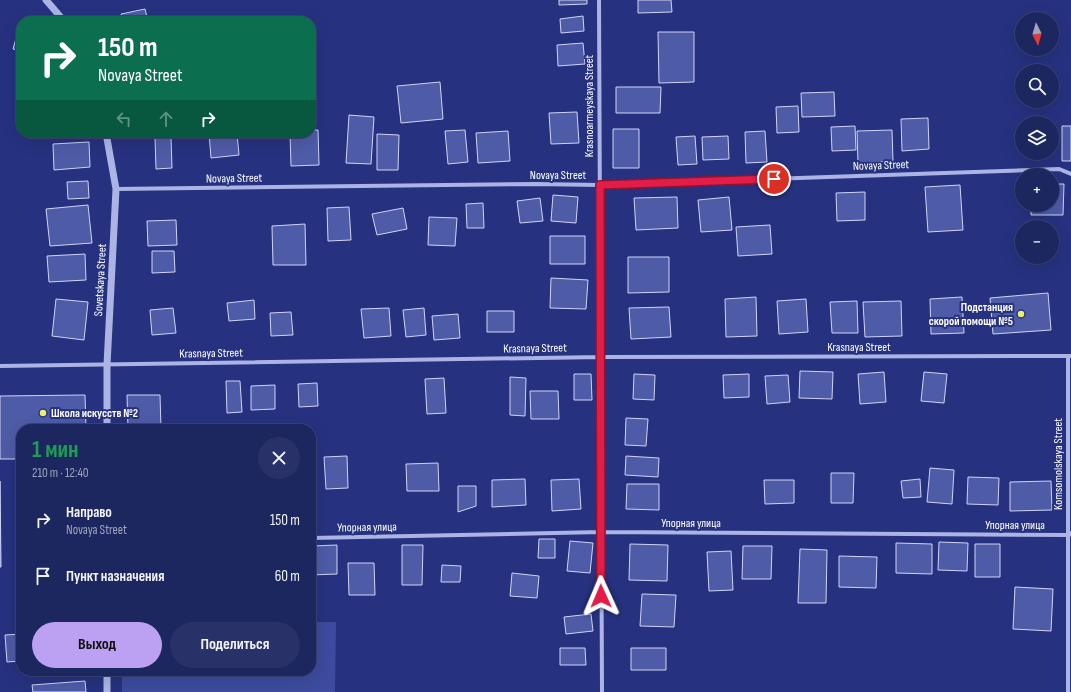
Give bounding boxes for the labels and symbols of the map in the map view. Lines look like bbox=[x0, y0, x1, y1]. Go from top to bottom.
north arrow bbox=[1015, 12, 1059, 56]
street label: Krasnoarmeyskaya Street bbox=[582, 54, 597, 157]
street label: Novaya Street bbox=[853, 157, 910, 174]
pin bbox=[757, 162, 791, 196]
street label: Novaya Street bbox=[530, 168, 586, 183]
street label: Novaya Street bbox=[206, 171, 263, 186]
street label: Sovetskaya Street bbox=[91, 243, 110, 317]
place label: Подстанция скорой помощи №5 bbox=[929, 300, 1013, 329]
marker: Подстанция скорой помощи №5 bbox=[1016, 309, 1026, 319]
street label: Krasnaya Street bbox=[503, 340, 567, 357]
street label: Krasnaya Street bbox=[827, 340, 891, 355]
street label: Krasnaya Street bbox=[179, 345, 243, 362]
place label: Школа искусств №2 bbox=[51, 406, 138, 421]
marker: Школа искусств №2 bbox=[38, 408, 48, 418]
street label: Komsomolskaya Street bbox=[1051, 418, 1066, 510]
street label: Упорная улица bbox=[661, 516, 721, 531]
street label: Упорная улица bbox=[985, 518, 1045, 533]
street label: Упорная улица bbox=[337, 519, 397, 536]
position arrow bbox=[580, 575, 622, 617]

